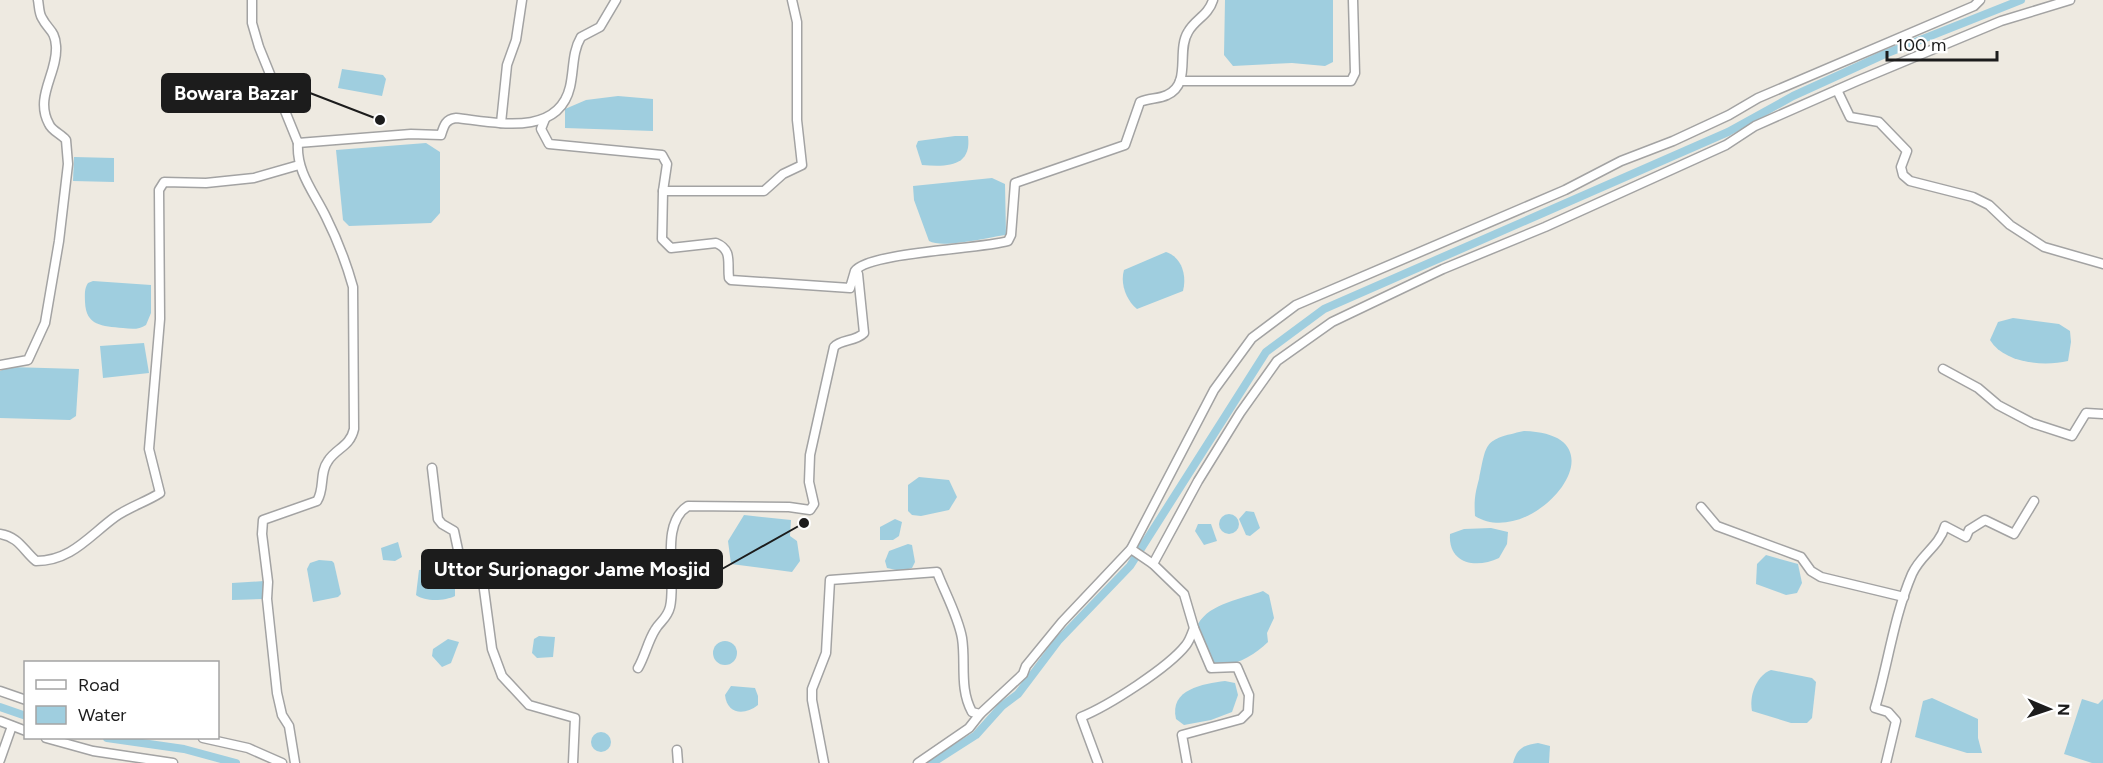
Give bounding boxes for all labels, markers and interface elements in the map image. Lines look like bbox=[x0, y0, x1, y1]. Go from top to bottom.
scale bar bbox=[1887, 24, 1996, 62]
text: 100 m bbox=[1896, 34, 1946, 56]
callout: Bowara Bazar bbox=[162, 74, 310, 112]
text: Bowara Bazar bbox=[174, 81, 298, 105]
callout: Uttor Surjonagor Jame Mosjid bbox=[422, 550, 722, 588]
text: Uttor Surjonagor Jame Mosjid bbox=[434, 557, 710, 581]
legend bbox=[24, 661, 219, 739]
text: Road bbox=[78, 674, 119, 696]
north arrow bbox=[2019, 679, 2079, 739]
text: N bbox=[2054, 703, 2073, 716]
text: Water bbox=[78, 704, 126, 726]

